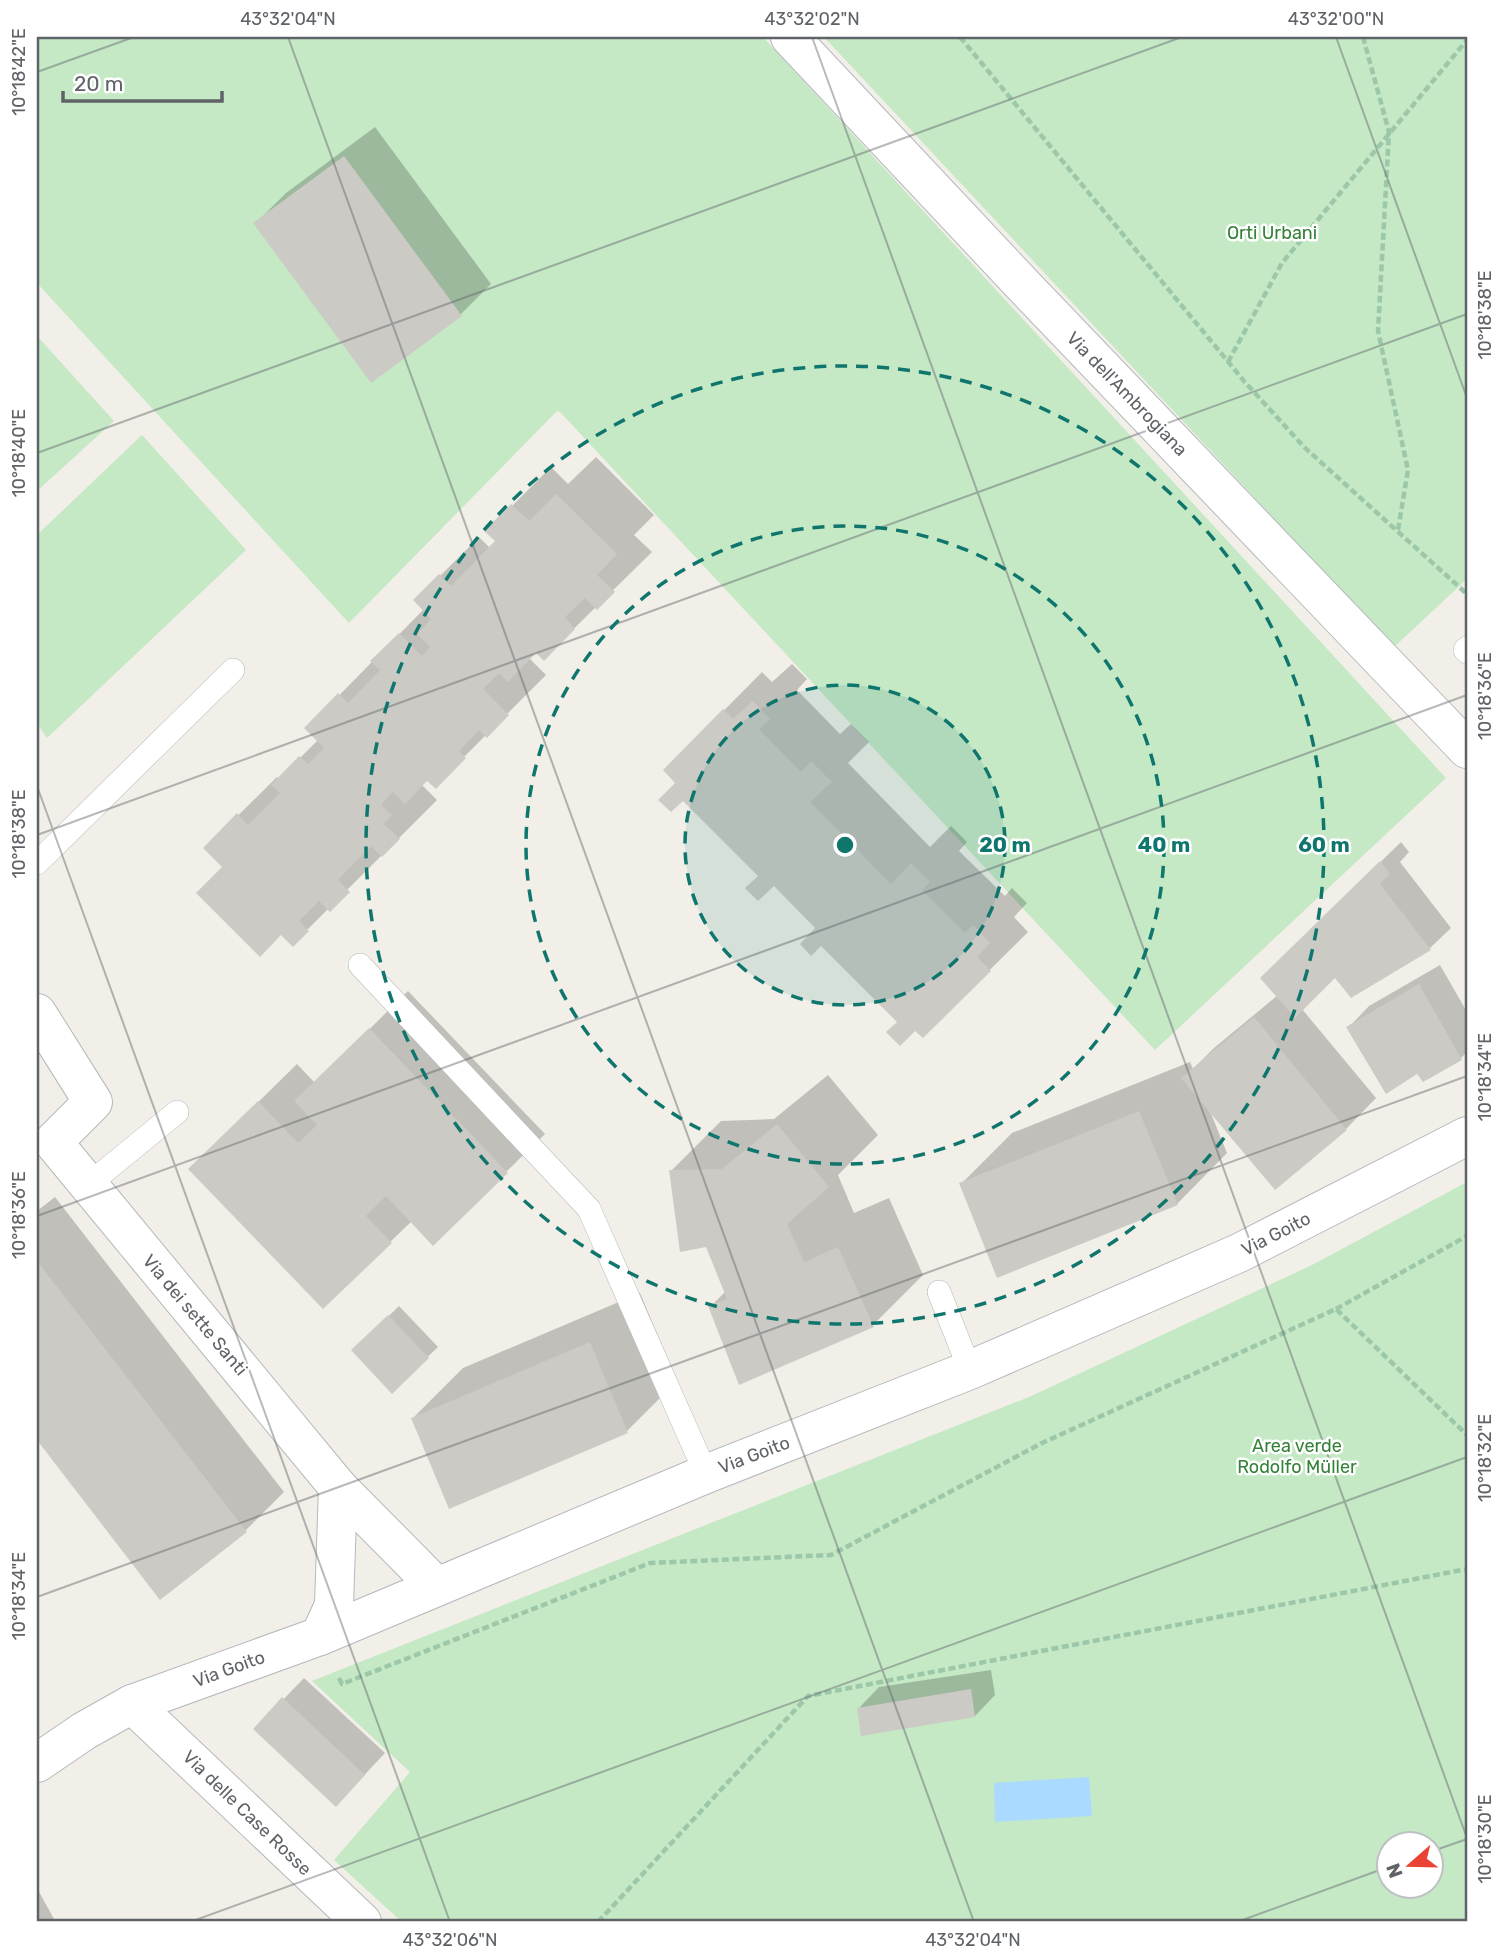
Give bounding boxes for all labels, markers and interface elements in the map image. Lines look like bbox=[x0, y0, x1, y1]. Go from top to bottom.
text: 43°32'04"N bbox=[240, 8, 336, 30]
text: 43°32'02"N bbox=[764, 8, 860, 30]
text: 43°32'00"N bbox=[1288, 8, 1384, 30]
text: 10°18'42"E bbox=[8, 28, 30, 116]
scale bar bbox=[63, 60, 222, 104]
text: 20 m bbox=[74, 71, 123, 96]
park label: Orti Urbani bbox=[1227, 222, 1317, 244]
text: 10°18'38"E bbox=[1474, 270, 1496, 360]
street label: Via dell'Ambrogiana bbox=[1062, 327, 1192, 461]
text: 10°18'40"E bbox=[8, 409, 30, 497]
text: 10°18'36"E bbox=[1474, 652, 1496, 740]
text: 10°18'38"E bbox=[8, 789, 30, 879]
text: 20 m bbox=[979, 832, 1031, 857]
text: 40 m bbox=[1138, 832, 1190, 857]
text: 60 m bbox=[1298, 832, 1350, 857]
centre of rings bbox=[833, 833, 857, 857]
text: 10°18'34"E bbox=[1474, 1033, 1496, 1121]
text: 10°18'36"E bbox=[8, 1171, 30, 1259]
street label: Via Goito bbox=[1238, 1207, 1314, 1261]
street label: Via dei sette Santi bbox=[138, 1250, 252, 1380]
text: 10°18'32"E bbox=[1474, 1414, 1496, 1502]
street label: Via Goito bbox=[715, 1431, 793, 1479]
park label: Area verde Rodolfo Müller bbox=[1237, 1435, 1357, 1478]
text: 10°18'34"E bbox=[8, 1552, 30, 1640]
street label: Via Goito bbox=[190, 1646, 268, 1692]
street label: Via delle Case Rosse bbox=[178, 1746, 316, 1880]
text: 10°18'30"E bbox=[1474, 1794, 1496, 1884]
north arrow bbox=[1374, 1829, 1444, 1899]
text: N bbox=[1381, 1860, 1408, 1881]
text: 43°32'06"N bbox=[402, 1929, 498, 1951]
text: 43°32'04"N bbox=[925, 1929, 1021, 1951]

